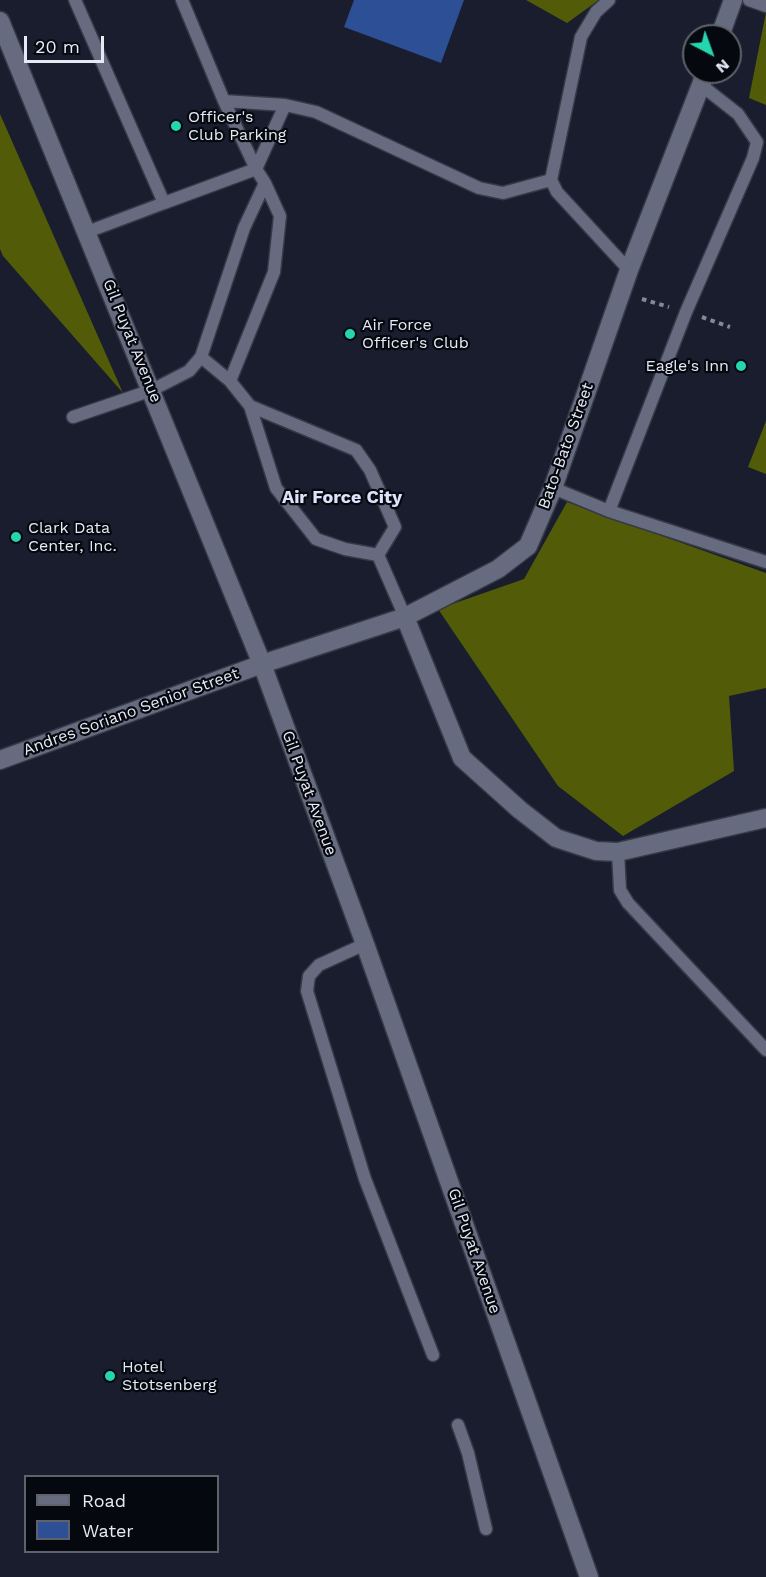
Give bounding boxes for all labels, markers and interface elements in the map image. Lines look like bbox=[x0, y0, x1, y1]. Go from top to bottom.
scale bar bbox=[27, 24, 106, 62]
north arrow bbox=[682, 24, 742, 84]
text: 20 m bbox=[35, 36, 80, 57]
text: N bbox=[712, 55, 734, 78]
place label: Officer's Club Parking bbox=[188, 107, 286, 145]
marker: Officer's Club Parking bbox=[169, 119, 183, 133]
street label: Gil Puyat Avenue bbox=[98, 277, 166, 405]
place label: Air Force Officer's Club bbox=[362, 315, 469, 353]
marker: Air Force Officer's Club bbox=[343, 327, 357, 341]
place label: Eagle's Inn bbox=[645, 356, 729, 376]
marker: Eagle's Inn bbox=[734, 359, 748, 373]
street label: Bato-Bato Street bbox=[534, 380, 598, 512]
district label: Air Force City bbox=[282, 487, 402, 509]
place label: Clark Data Center, Inc. bbox=[28, 518, 117, 556]
marker: Clark Data Center, Inc. bbox=[9, 530, 23, 544]
street label: Andres Soriano Senior Street bbox=[21, 664, 241, 760]
street label: Gil Puyat Avenue bbox=[278, 728, 340, 858]
street label: Gil Puyat Avenue bbox=[444, 1186, 504, 1316]
place label: Hotel Stotsenberg bbox=[122, 1357, 217, 1395]
marker: Hotel Stotsenberg bbox=[103, 1369, 117, 1383]
legend bbox=[24, 1475, 219, 1553]
text: Road bbox=[82, 1490, 126, 1511]
text: Water bbox=[82, 1520, 134, 1541]

